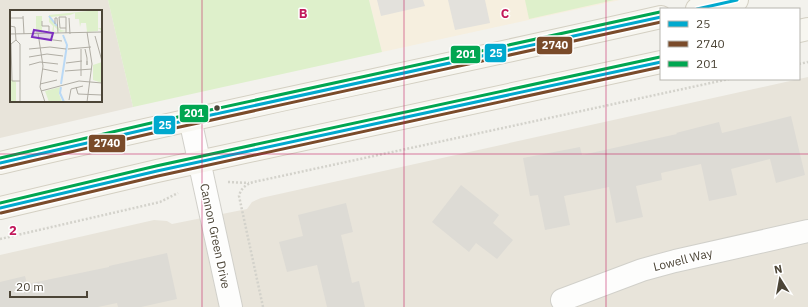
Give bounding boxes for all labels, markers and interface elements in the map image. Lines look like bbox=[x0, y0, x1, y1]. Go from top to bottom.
text: B bbox=[299, 5, 308, 22]
text: C bbox=[501, 5, 510, 22]
legend bbox=[660, 8, 800, 80]
inset map bbox=[10, 10, 102, 102]
text: 25 bbox=[696, 16, 710, 31]
line badge: 2740 bbox=[536, 36, 573, 55]
text: 2740 bbox=[696, 36, 725, 51]
text: 2740 bbox=[542, 38, 569, 52]
line badge: 25 bbox=[484, 43, 507, 63]
line badge: 201 bbox=[450, 45, 481, 64]
text: 25 bbox=[489, 46, 503, 60]
text: 201 bbox=[456, 47, 476, 61]
text: 201 bbox=[696, 56, 718, 71]
unlabelled marker bbox=[212, 103, 222, 113]
line badge: 201 bbox=[179, 104, 209, 123]
text: 201 bbox=[184, 106, 204, 120]
line badge: 25 bbox=[153, 115, 176, 135]
text: 25 bbox=[158, 118, 172, 132]
line badge: 2740 bbox=[88, 134, 126, 153]
text: 2740 bbox=[94, 136, 121, 150]
street label: Cannon Green Drive bbox=[197, 182, 234, 290]
text: 2 bbox=[9, 222, 17, 239]
street label: Lowell Way bbox=[652, 245, 714, 274]
north arrow bbox=[760, 259, 800, 299]
text: N bbox=[773, 262, 783, 277]
scale bar bbox=[10, 273, 87, 299]
text: 20 m bbox=[16, 279, 44, 294]

